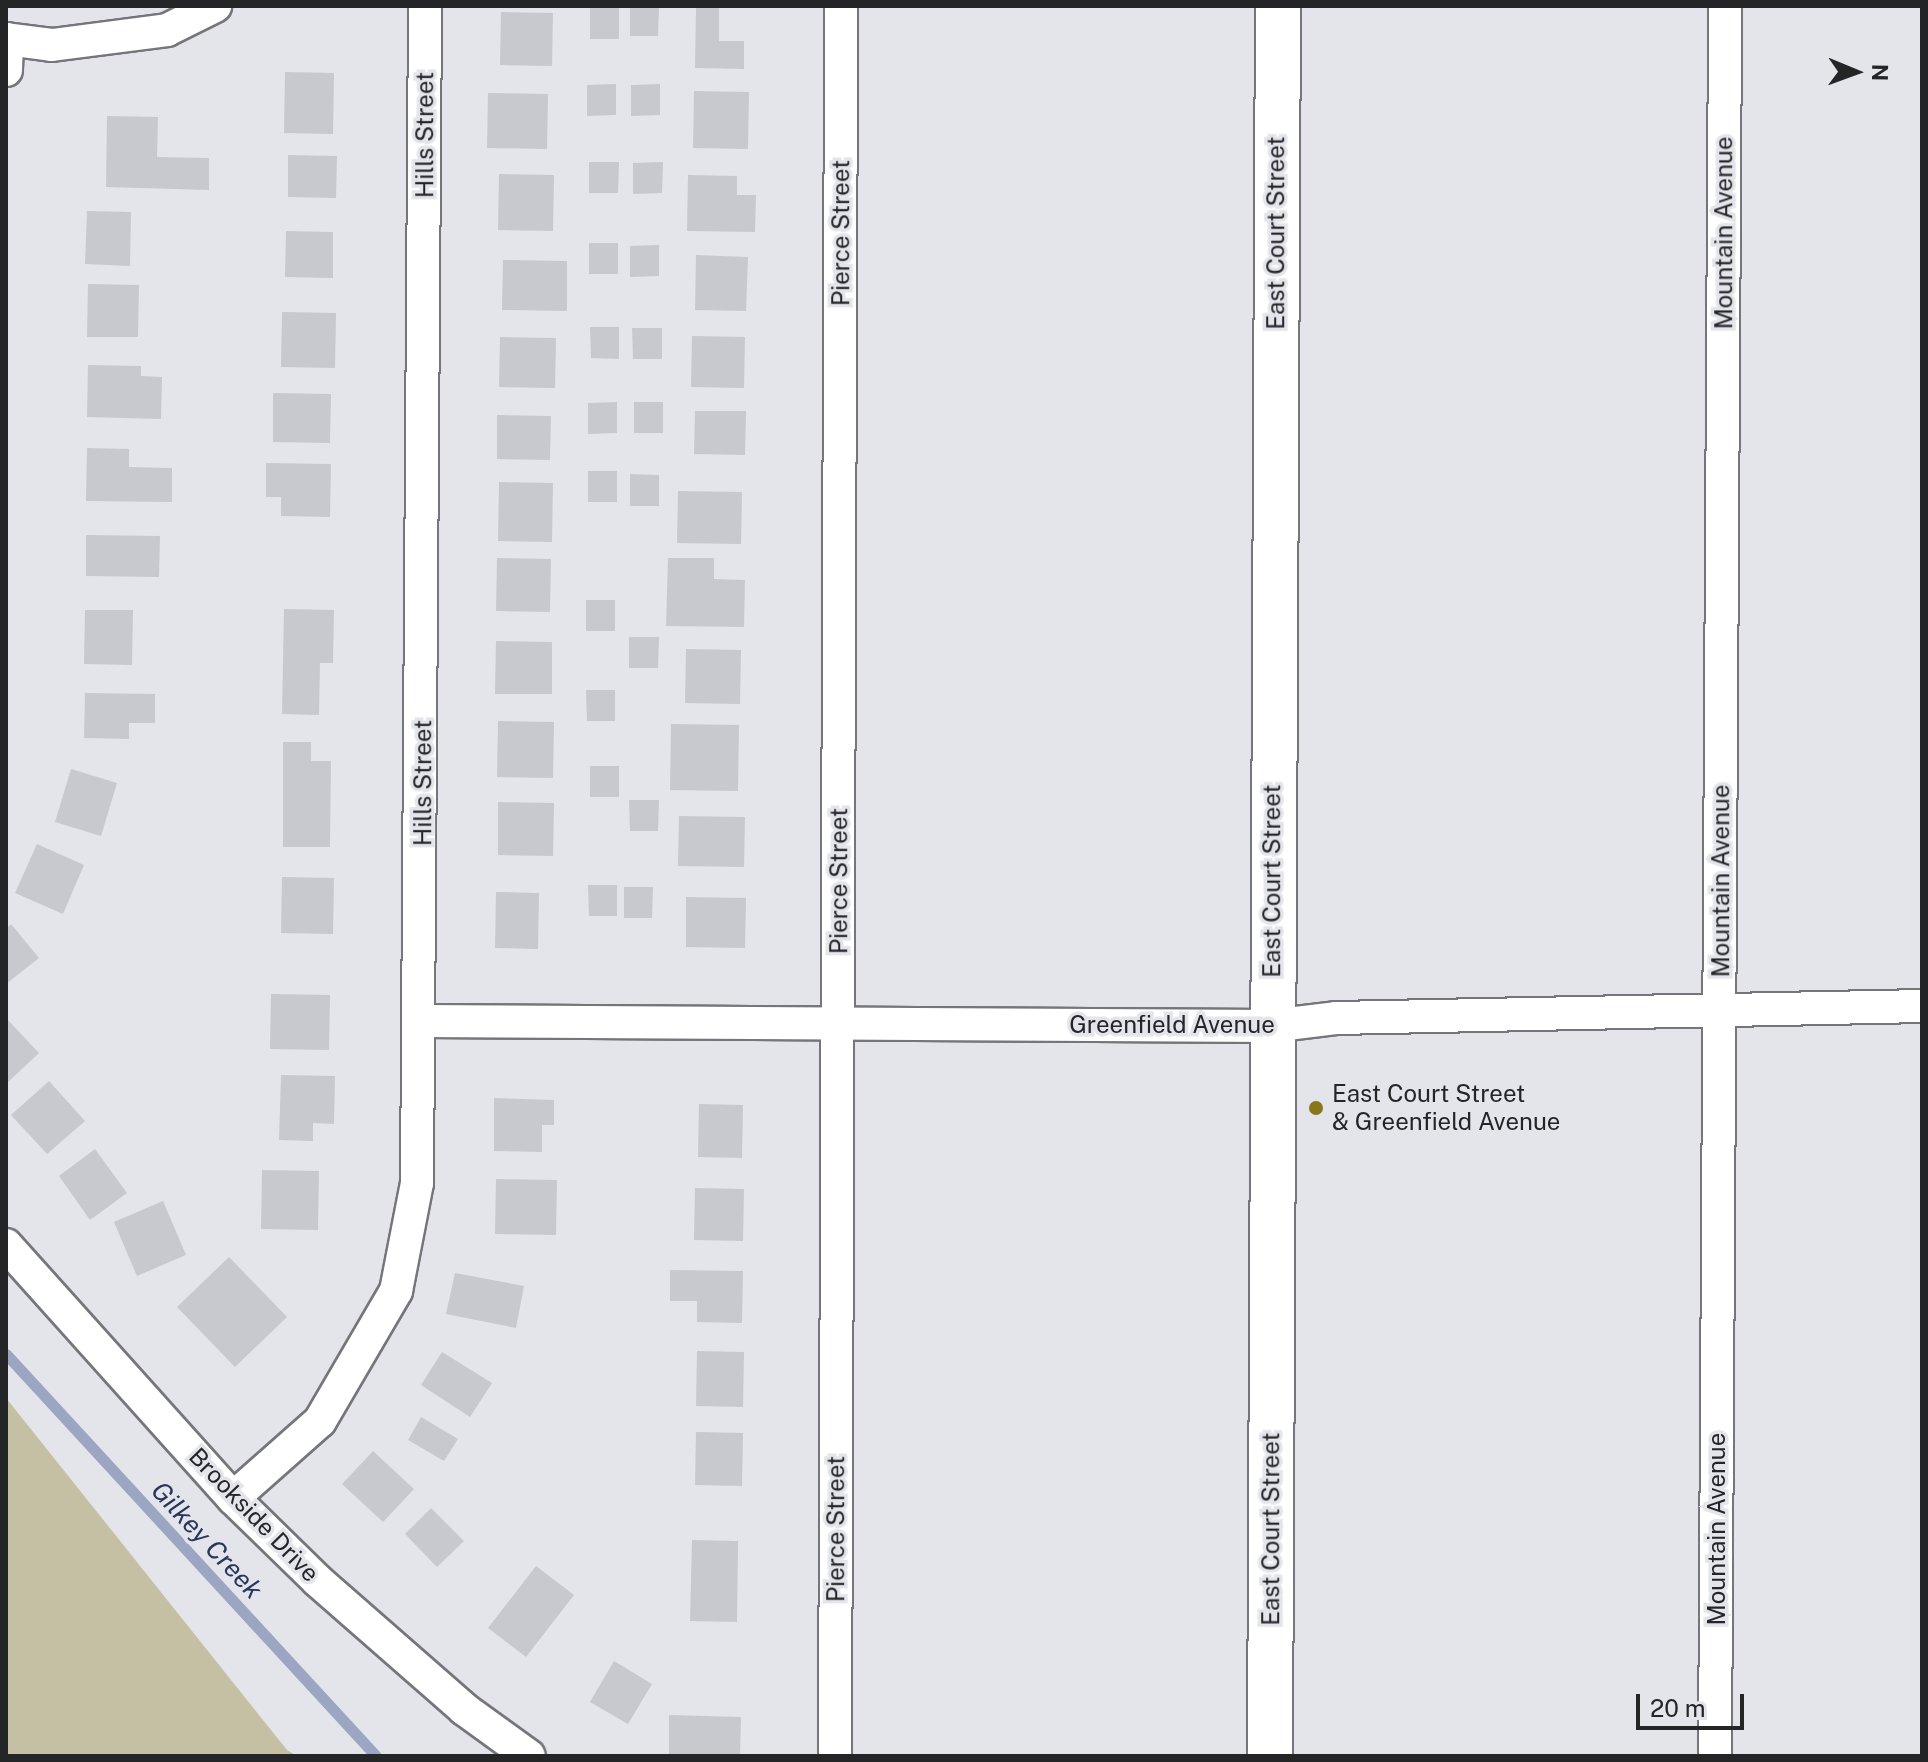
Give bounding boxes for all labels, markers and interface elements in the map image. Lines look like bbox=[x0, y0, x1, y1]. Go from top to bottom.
north arrow bbox=[1816, 32, 1896, 112]
text: N bbox=[1867, 64, 1893, 81]
street label: Hills Street bbox=[411, 72, 439, 198]
street label: East Court Street bbox=[1262, 136, 1290, 330]
street label: Mountain Avenue bbox=[1710, 137, 1738, 329]
street label: Pierce Street bbox=[827, 160, 855, 306]
street label: Hills Street bbox=[409, 720, 437, 846]
street label: East Court Street bbox=[1258, 784, 1286, 978]
street label: Mountain Avenue bbox=[1707, 785, 1735, 977]
street label: Pierce Street bbox=[825, 808, 853, 954]
street label: Greenfield Avenue bbox=[1069, 1011, 1275, 1039]
place label: East Court Street & Greenfield Avenue bbox=[1332, 1080, 1560, 1136]
marker: East Court Street & Greenfield Avenue bbox=[1307, 1099, 1325, 1117]
street label: East Court Street bbox=[1257, 1432, 1285, 1626]
street label: Mountain Avenue bbox=[1703, 1433, 1731, 1625]
street label: Brookside Drive bbox=[183, 1442, 325, 1588]
street label: Pierce Street bbox=[822, 1456, 850, 1602]
water label: Gilkey Creek bbox=[145, 1475, 269, 1605]
scale bar bbox=[1640, 1678, 1748, 1728]
text: 20 m bbox=[1650, 1694, 1706, 1722]

